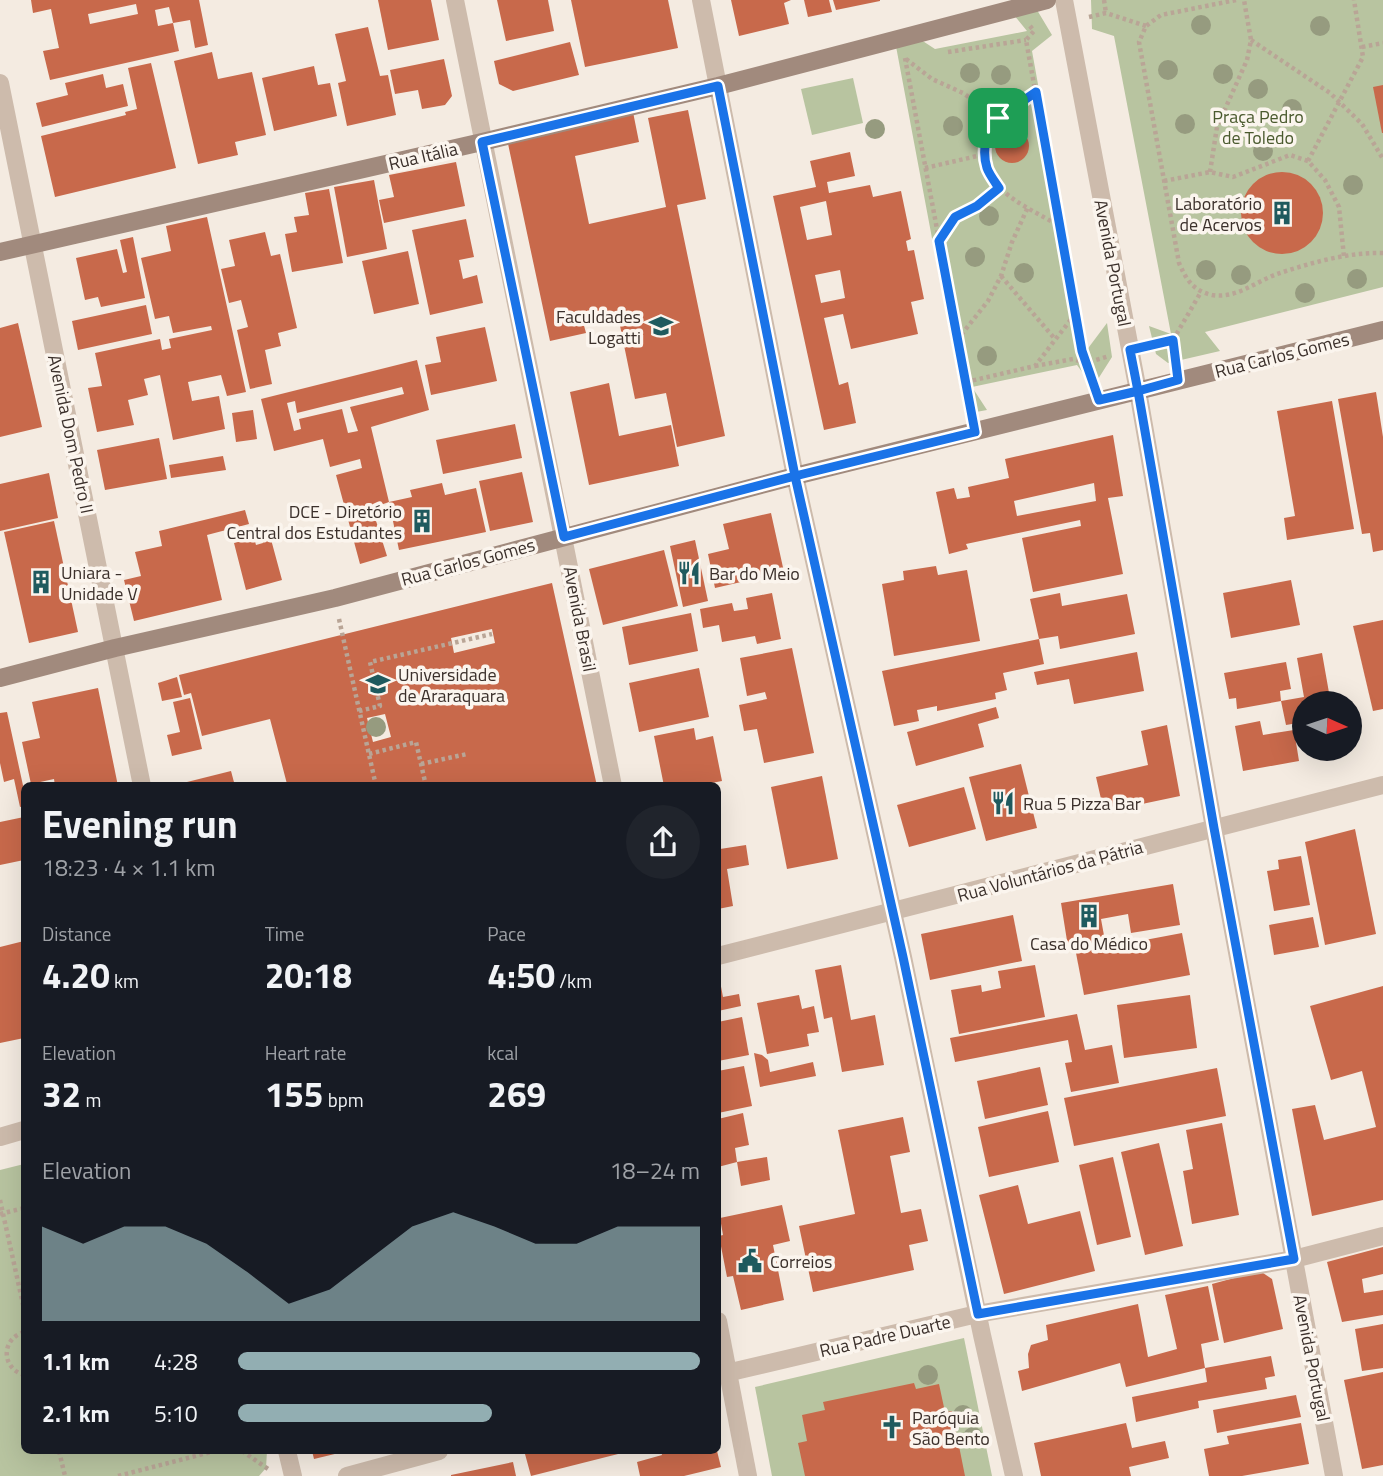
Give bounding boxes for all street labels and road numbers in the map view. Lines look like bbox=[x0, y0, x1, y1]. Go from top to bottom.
street label: Rua Itália bbox=[386, 135, 460, 177]
street label: Avenida Portugal bbox=[1087, 197, 1139, 329]
street label: Rua Carlos Gomes bbox=[1212, 325, 1352, 385]
street label: Avenida Dom Pedro II bbox=[41, 352, 101, 516]
street label: Rua Carlos Gomes bbox=[398, 531, 538, 593]
street label: Avenida Brasil bbox=[557, 564, 603, 674]
street label: Rua Voluntários da Pátria bbox=[954, 833, 1146, 909]
street label: Avenida Portugal bbox=[1286, 1292, 1338, 1424]
street label: Rua Padre Duarte bbox=[817, 1308, 953, 1364]

